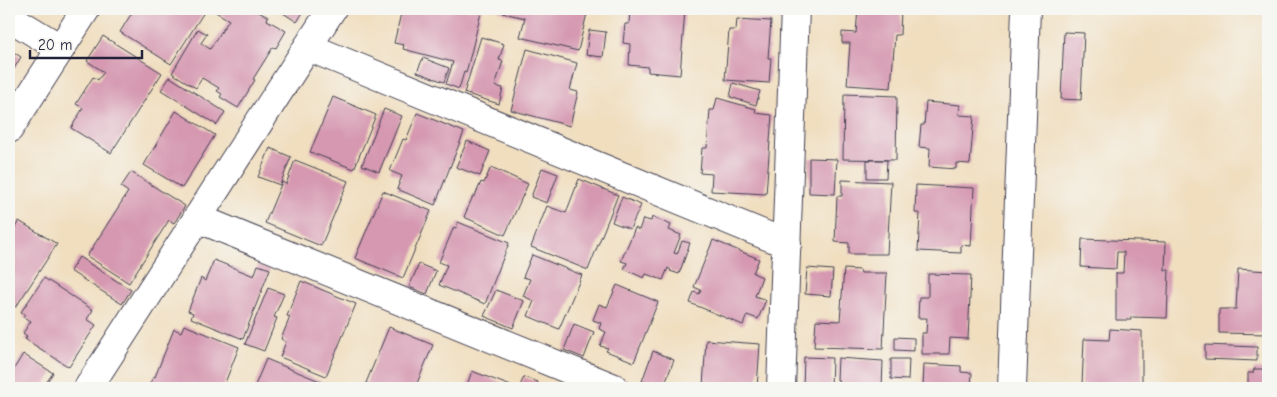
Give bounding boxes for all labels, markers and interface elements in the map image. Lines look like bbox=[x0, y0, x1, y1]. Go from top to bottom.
scale bar bbox=[30, 28, 142, 60]
text: 20 m bbox=[38, 36, 72, 54]

